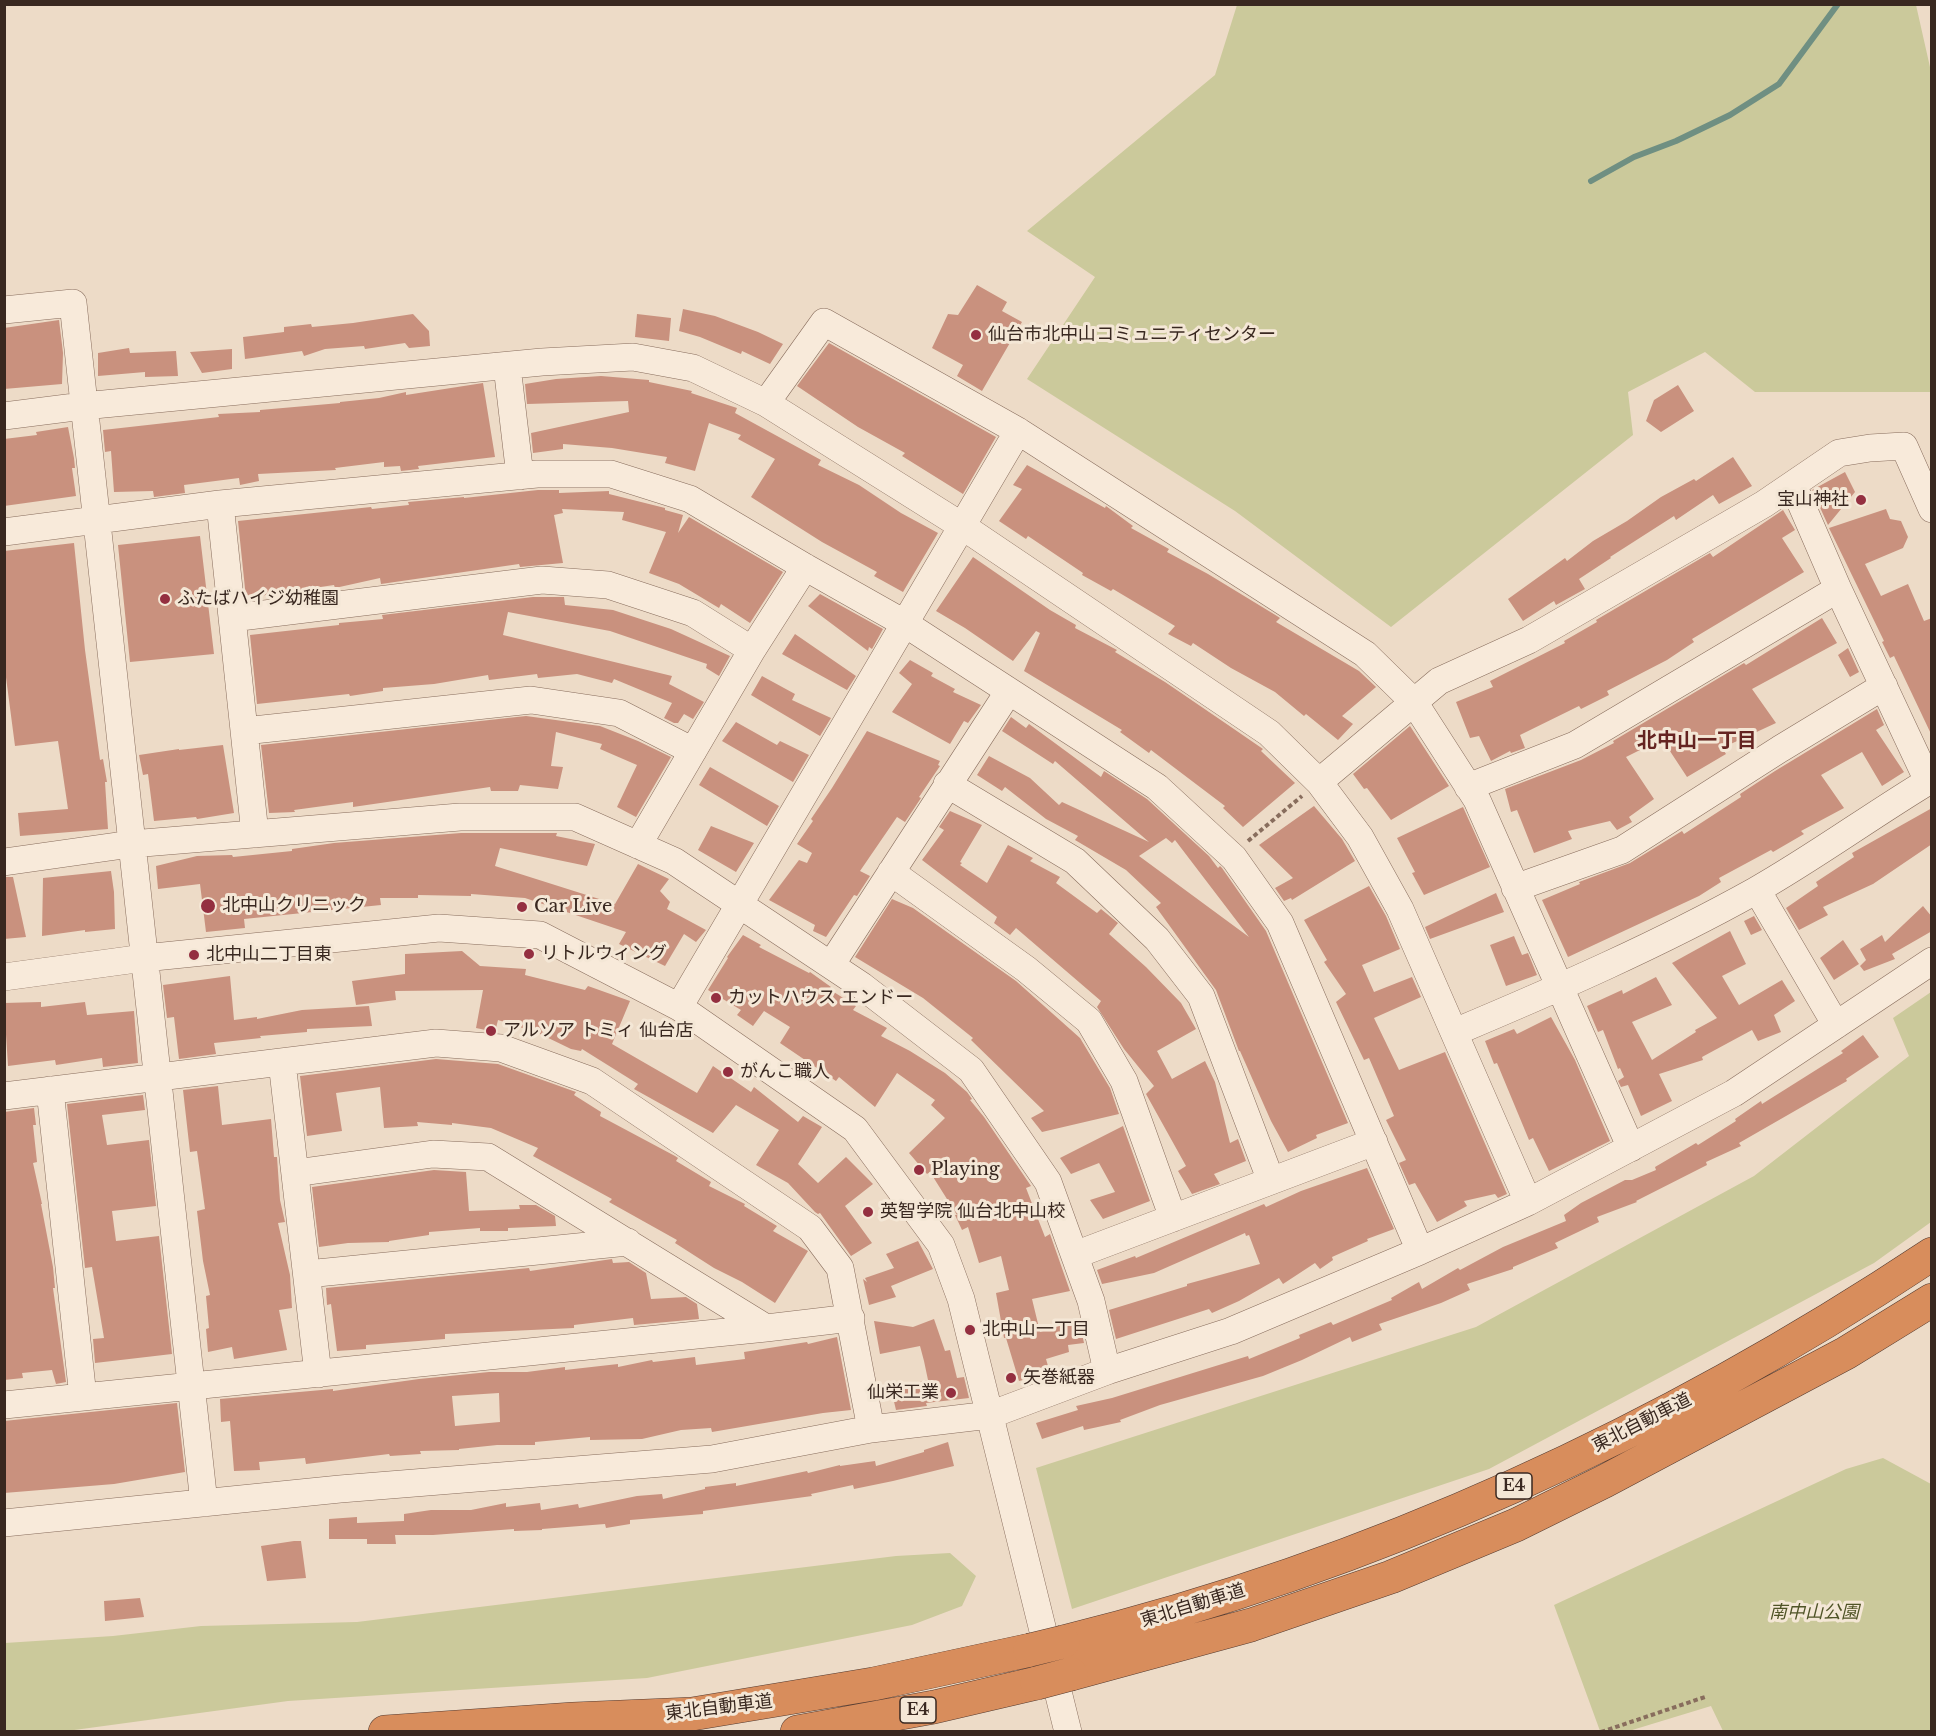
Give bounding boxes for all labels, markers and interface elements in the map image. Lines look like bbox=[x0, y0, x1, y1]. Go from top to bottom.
place label: 仙台市北中山コミュニティセンター bbox=[988, 324, 1276, 346]
marker: 仙台市北中山コミュニティセンター bbox=[969, 328, 983, 342]
place label: 宝山神社 bbox=[1777, 489, 1849, 511]
marker: 宝山神社 bbox=[1854, 493, 1868, 507]
place label: ふたばハイジ幼稚園 bbox=[177, 588, 339, 610]
marker: ふたばハイジ幼稚園 bbox=[158, 592, 172, 606]
district label: 北中山一丁目 bbox=[1637, 729, 1757, 753]
place label: 北中山クリニック bbox=[222, 895, 366, 917]
place label: Car Live bbox=[534, 896, 612, 918]
marker: 北中山クリニック bbox=[199, 897, 217, 915]
marker: Car Live bbox=[515, 900, 529, 914]
place label: リトルウィング bbox=[541, 943, 667, 965]
place label: 北中山二丁目東 bbox=[206, 944, 332, 966]
marker: リトルウィング bbox=[522, 947, 536, 961]
marker: 北中山二丁目東 bbox=[187, 948, 201, 962]
place label: カットハウス エンドー bbox=[728, 987, 913, 1009]
marker: カットハウス エンドー bbox=[709, 991, 723, 1005]
place label: アルソア トミィ 仙台店 bbox=[503, 1020, 693, 1042]
marker: アルソア トミィ 仙台店 bbox=[484, 1024, 498, 1038]
place label: がんこ職人 bbox=[740, 1061, 830, 1083]
marker: がんこ職人 bbox=[721, 1065, 735, 1079]
place label: Playing bbox=[931, 1159, 1000, 1181]
marker: Playing bbox=[912, 1163, 926, 1177]
place label: 英智学院 仙台北中山校 bbox=[880, 1201, 1065, 1223]
marker: 英智学院 仙台北中山校 bbox=[861, 1205, 875, 1219]
place label: 北中山一丁目 bbox=[982, 1319, 1090, 1341]
marker: 北中山一丁目 bbox=[963, 1323, 977, 1337]
place label: 矢巻紙器 bbox=[1023, 1367, 1095, 1389]
marker: 矢巻紙器 bbox=[1004, 1371, 1018, 1385]
place label: 仙栄工業 bbox=[867, 1382, 939, 1404]
marker: 仙栄工業 bbox=[944, 1386, 958, 1400]
street label: 東北自動車道 bbox=[1589, 1389, 1695, 1457]
road number: E4 bbox=[1496, 1473, 1532, 1499]
street label: 東北自動車道 bbox=[1138, 1580, 1248, 1632]
park label: 南中山公園 bbox=[1769, 1602, 1859, 1624]
street label: 東北自動車道 bbox=[664, 1691, 774, 1725]
road number: E4 bbox=[900, 1697, 936, 1723]

